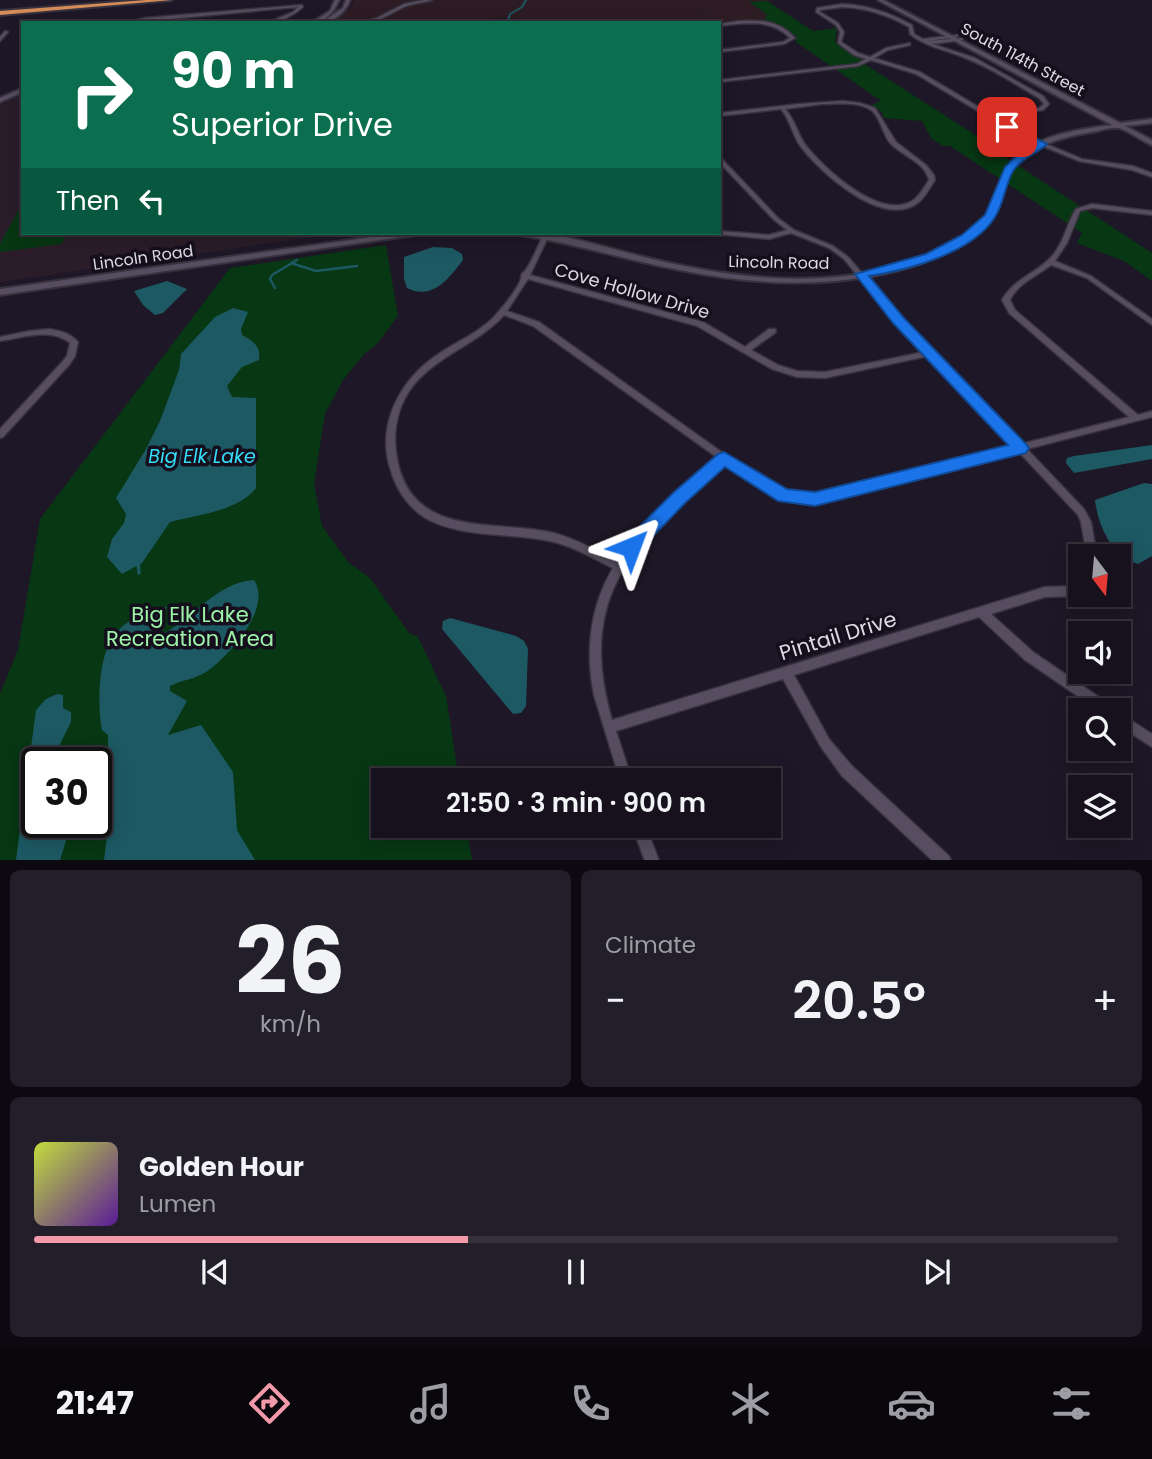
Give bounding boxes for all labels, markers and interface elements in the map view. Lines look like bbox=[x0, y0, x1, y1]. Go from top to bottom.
street label: South 114th Street bbox=[957, 17, 1089, 102]
text: 90 m bbox=[171, 37, 295, 105]
icon: right bbox=[56, 49, 147, 140]
pin bbox=[977, 97, 1037, 157]
text: Superior Drive bbox=[171, 102, 393, 147]
icon: arrive bbox=[988, 108, 1026, 146]
icon: left bbox=[133, 182, 171, 220]
text: Then bbox=[56, 183, 119, 219]
street label: Lincoln Road bbox=[91, 239, 195, 276]
street label: Lincoln Road bbox=[728, 250, 830, 275]
street label: Cove Hollow Drive bbox=[552, 256, 713, 325]
water label: Big Elk Lake bbox=[148, 443, 256, 470]
position arrow bbox=[594, 510, 668, 584]
north arrow bbox=[1068, 544, 1130, 607]
map controls bbox=[1068, 544, 1131, 838]
park label: Big Elk Lake Recreation Area bbox=[106, 600, 274, 653]
street label: Pintail Drive bbox=[776, 604, 900, 667]
button: sound bbox=[1068, 621, 1131, 684]
button: search bbox=[1068, 698, 1131, 761]
speed limit sign: 30 bbox=[21, 747, 112, 838]
button: layers bbox=[1068, 775, 1131, 838]
text: 21:50 · 3 min · 900 m bbox=[446, 785, 706, 821]
text: 26 bbox=[236, 897, 345, 1025]
text: Climate bbox=[605, 929, 696, 961]
text: 20.5° bbox=[792, 964, 926, 1037]
text: − bbox=[605, 974, 626, 1027]
text: + bbox=[1092, 974, 1118, 1027]
text: km/h bbox=[260, 1008, 321, 1040]
text: Golden Hour bbox=[139, 1149, 304, 1185]
text: Lumen bbox=[139, 1188, 216, 1220]
icon: previous bbox=[196, 1253, 234, 1291]
icon: pause bbox=[557, 1253, 595, 1291]
icon: next bbox=[918, 1253, 956, 1291]
icon: directions bbox=[245, 1379, 294, 1428]
icon: music bbox=[406, 1379, 455, 1428]
icon: phone bbox=[566, 1379, 615, 1428]
icon: climate bbox=[726, 1379, 775, 1428]
icon: car bbox=[887, 1379, 936, 1428]
icon: filters bbox=[1047, 1379, 1096, 1428]
text: 21:47 bbox=[56, 1380, 134, 1425]

